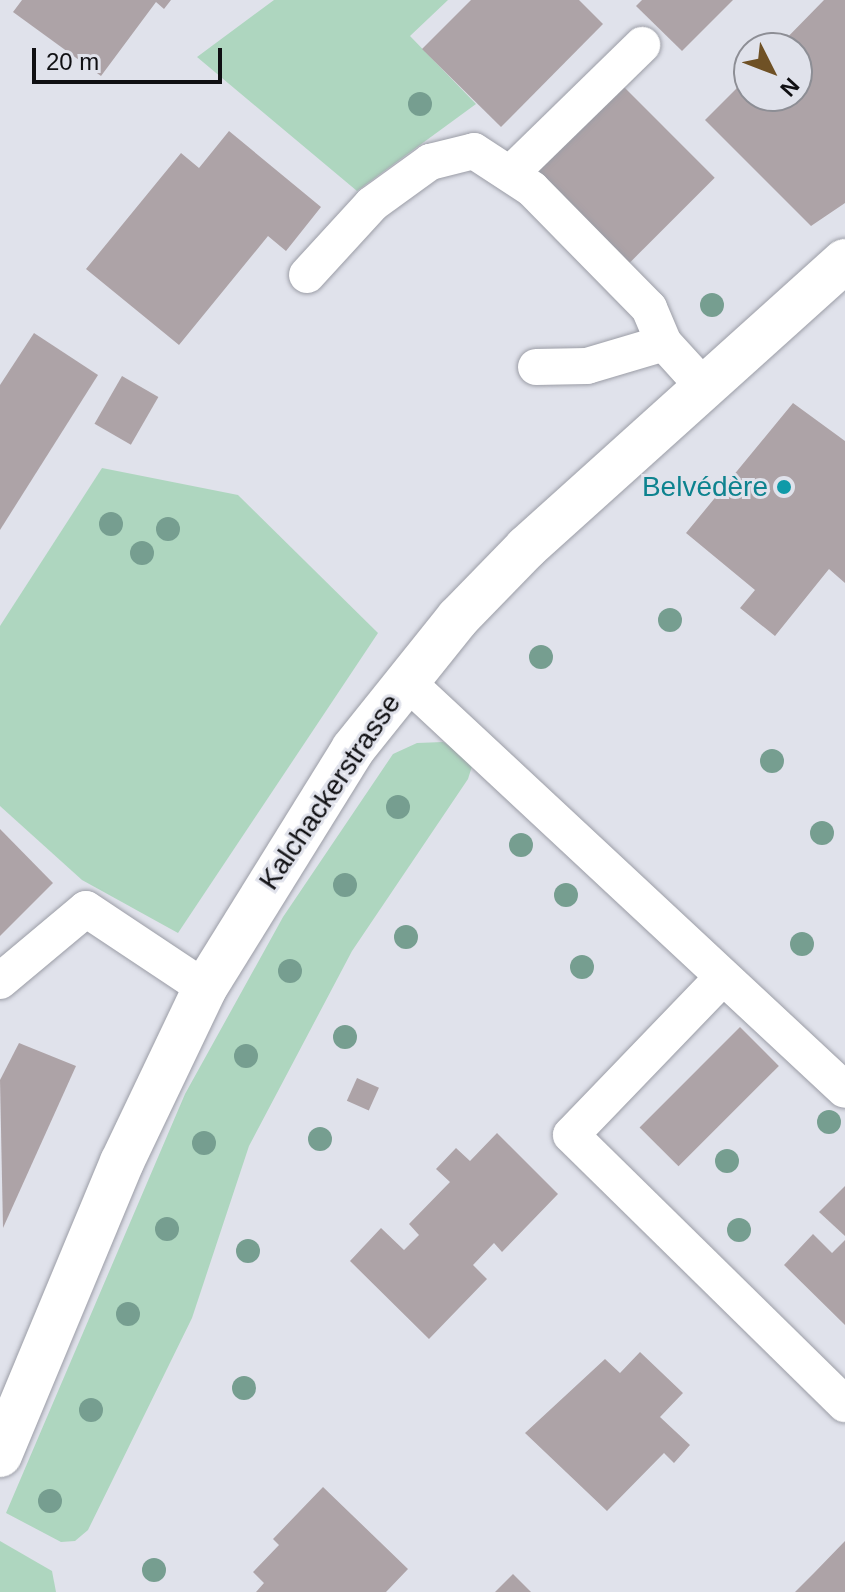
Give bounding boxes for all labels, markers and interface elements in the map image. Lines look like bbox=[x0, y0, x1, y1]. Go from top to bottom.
scale bar bbox=[36, 32, 226, 82]
north arrow bbox=[733, 32, 813, 112]
text: 20 m bbox=[46, 48, 99, 75]
text: N bbox=[775, 73, 804, 101]
place label: Belvédère bbox=[642, 470, 768, 504]
marker: Belvédère bbox=[775, 478, 793, 496]
street label: Kalchackerstrasse bbox=[252, 688, 408, 896]

